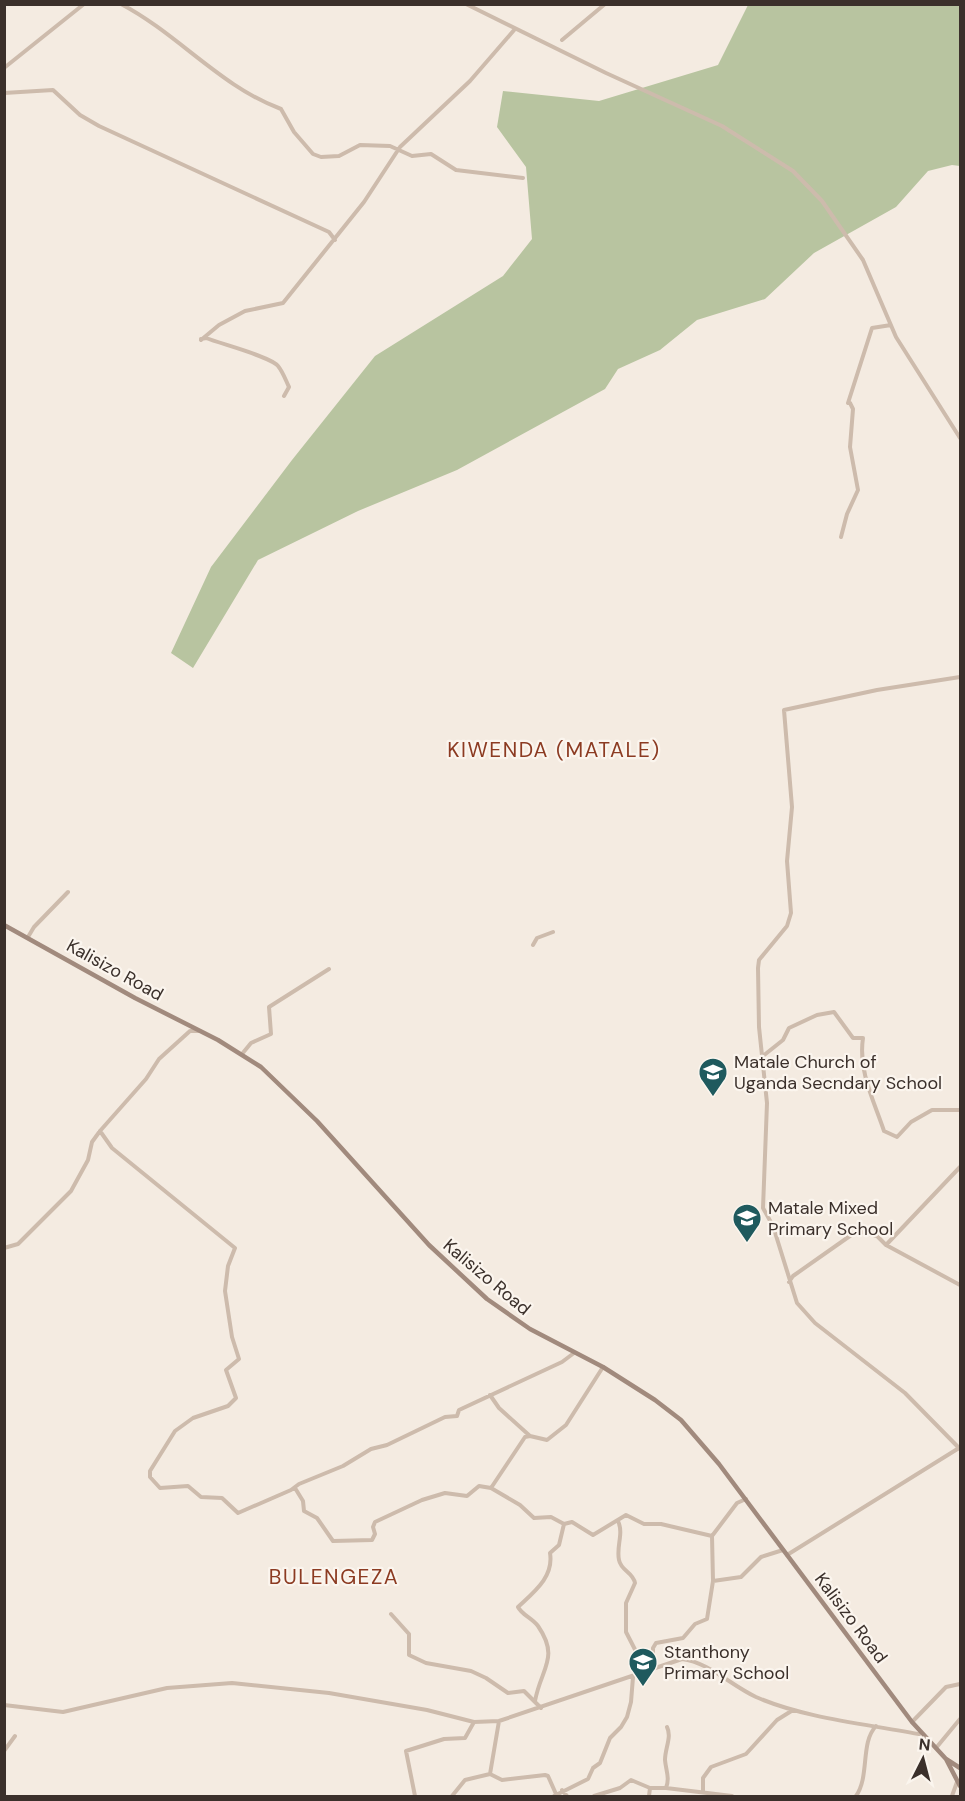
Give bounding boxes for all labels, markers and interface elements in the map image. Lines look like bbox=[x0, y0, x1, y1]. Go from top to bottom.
district label: KIWENDA (MATALE) bbox=[447, 736, 661, 764]
street label: Kalisizo Road bbox=[62, 934, 168, 1006]
place label: Matale Church of Uganda Secndary School bbox=[734, 1050, 942, 1095]
school or university icon: Matale Church of Uganda Secndary School bbox=[697, 1056, 729, 1098]
place label: Matale Mixed Primary School bbox=[768, 1196, 893, 1241]
school or university icon: Matale Mixed Primary School bbox=[731, 1202, 763, 1244]
street label: Kalisizo Road bbox=[438, 1233, 536, 1321]
district label: BULENGEZA bbox=[269, 1563, 399, 1591]
street label: Kalisizo Road bbox=[809, 1568, 893, 1668]
place label: Stanthony Primary School bbox=[664, 1640, 789, 1685]
school or university icon: Stanthony Primary School bbox=[627, 1646, 659, 1688]
north arrow bbox=[893, 1729, 953, 1789]
text: N bbox=[918, 1734, 931, 1756]

